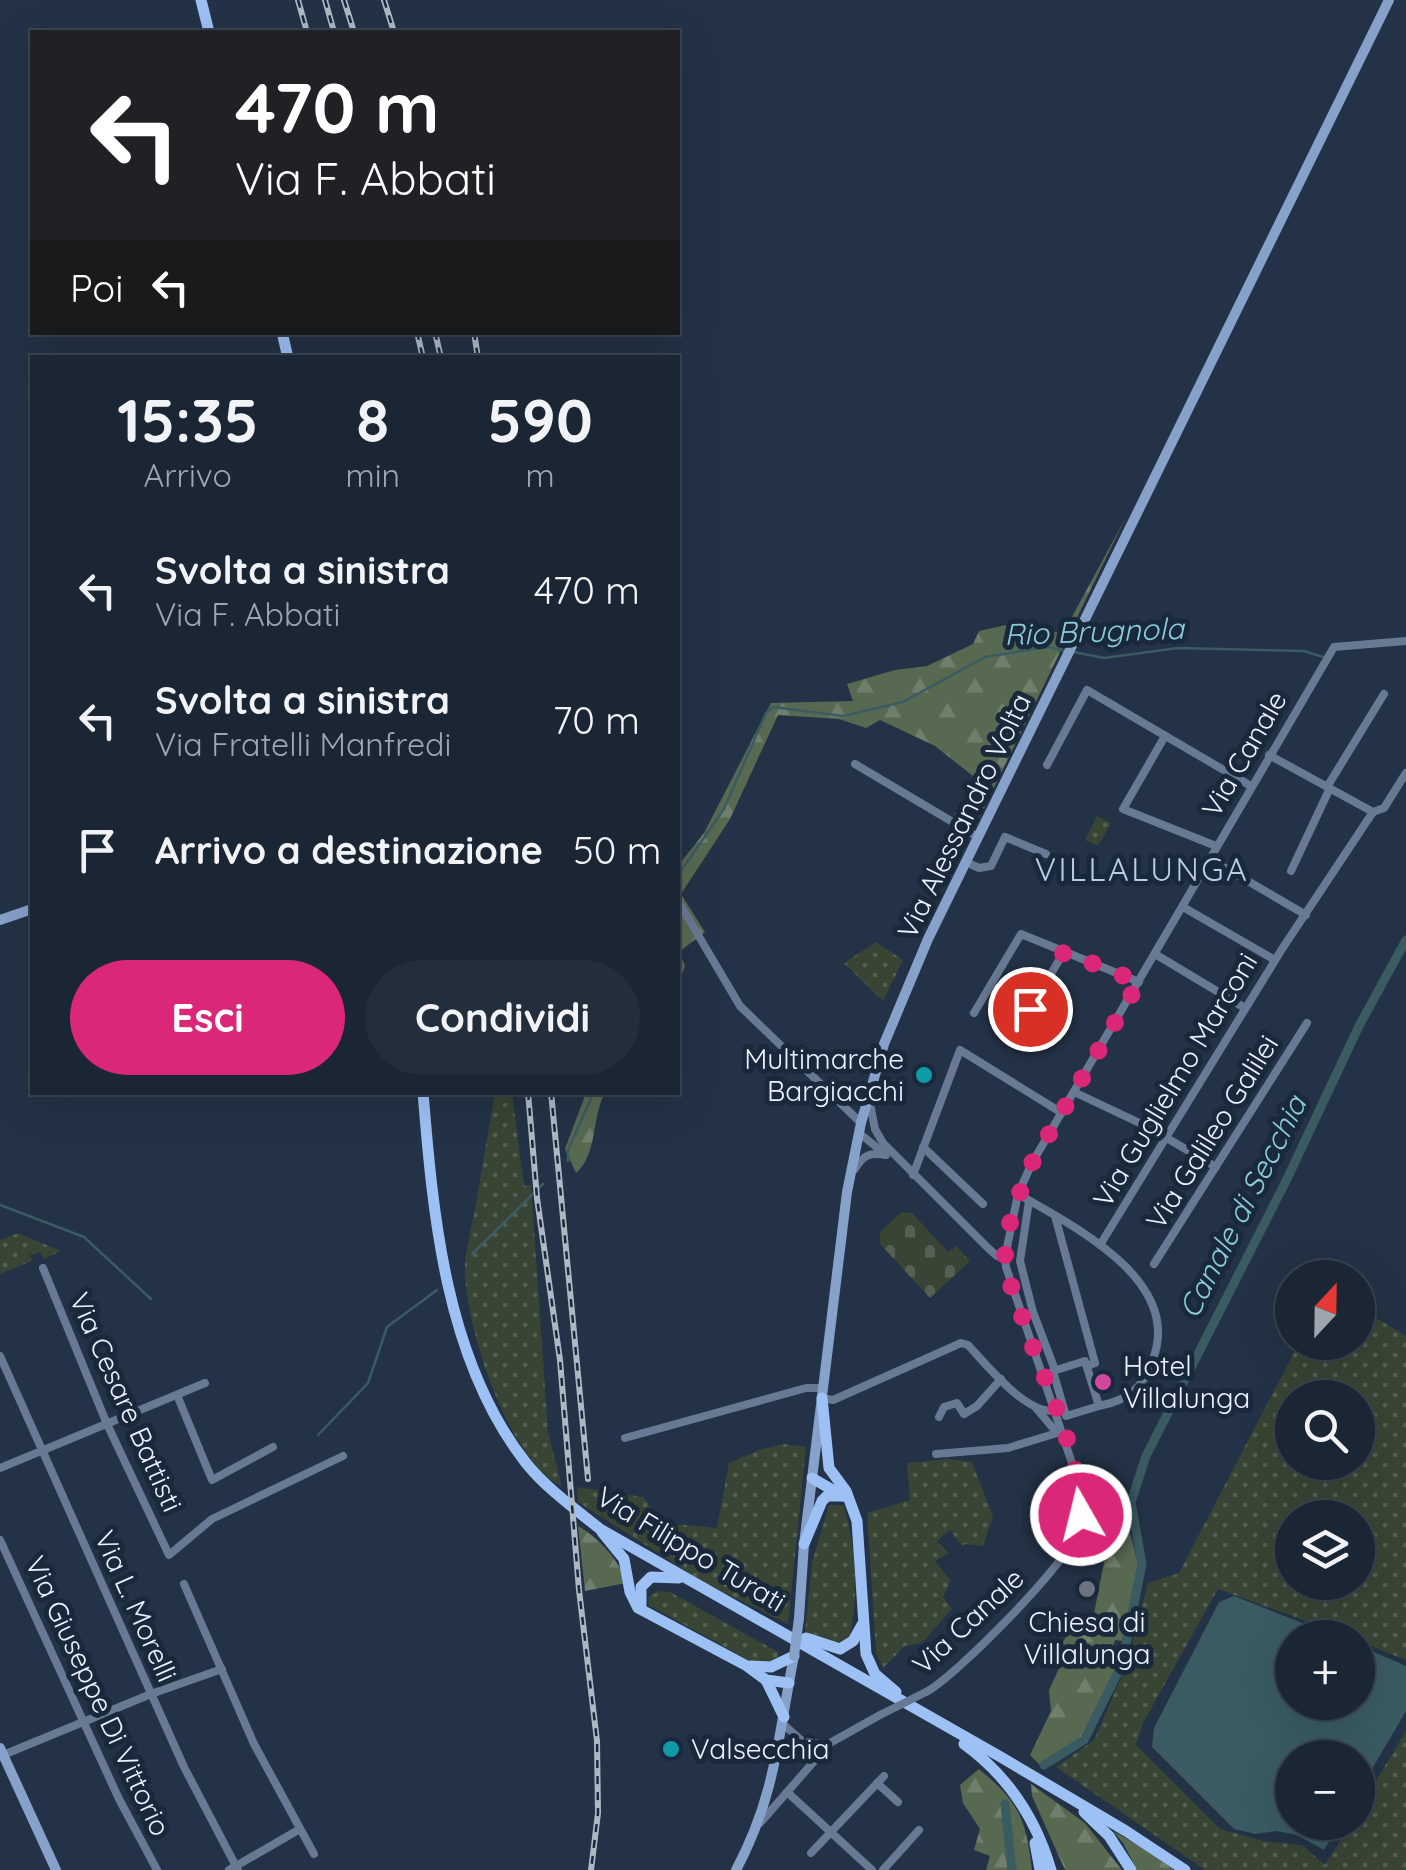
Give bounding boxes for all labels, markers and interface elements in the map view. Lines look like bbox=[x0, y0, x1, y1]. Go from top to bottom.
text: 470 m bbox=[235, 63, 440, 151]
icon: left bbox=[70, 70, 200, 200]
text: Via F. Abbati bbox=[235, 150, 496, 206]
icon: left bbox=[143, 260, 198, 315]
text: Poi bbox=[70, 264, 123, 312]
text: 15:35 bbox=[117, 382, 258, 457]
text: 8 bbox=[356, 382, 389, 457]
text: 590 bbox=[487, 382, 593, 457]
text: Arrivo bbox=[144, 455, 232, 495]
text: min bbox=[346, 455, 400, 495]
text: m bbox=[525, 455, 555, 495]
text: Svolta a sinistra bbox=[155, 546, 450, 594]
icon: left bbox=[70, 563, 125, 618]
text: 470 m bbox=[534, 566, 640, 614]
text: Via F. Abbati bbox=[155, 594, 340, 634]
water label: Rio Brugnola bbox=[1003, 609, 1186, 653]
text: Svolta a sinistra bbox=[155, 676, 450, 724]
street label: Via Canale bbox=[1194, 685, 1294, 823]
street label: Via Alessandro Volta bbox=[889, 688, 1038, 944]
icon: left bbox=[70, 693, 125, 748]
text: 70 m bbox=[553, 696, 640, 744]
text: Via Fratelli Manfredi bbox=[155, 724, 451, 764]
icon: arrive bbox=[70, 823, 125, 878]
text: Arrivo a destinazione bbox=[155, 826, 543, 874]
text: 50 m bbox=[573, 826, 661, 874]
district label: VILLALUNGA bbox=[1035, 849, 1249, 889]
street label: Via Guglielmo Marconi bbox=[1085, 946, 1264, 1213]
button: Esci bbox=[70, 960, 345, 1075]
button: Condividi bbox=[365, 960, 640, 1075]
pin bbox=[988, 967, 1073, 1052]
icon: arrive bbox=[1003, 982, 1058, 1037]
street label: Via Galileo Galilei bbox=[1138, 1028, 1285, 1235]
place label: Multimarche Bargiacchi bbox=[744, 1041, 904, 1108]
marker: Multimarche Bargiacchi bbox=[913, 1064, 935, 1086]
water label: Canale di Secchia bbox=[1170, 1087, 1315, 1324]
north arrow bbox=[1275, 1260, 1375, 1360]
map controls bbox=[1275, 1260, 1375, 1840]
street label: Via Cesare Battisti bbox=[62, 1287, 190, 1517]
place label: Hotel Villalunga bbox=[1123, 1348, 1250, 1415]
marker: Hotel Villalunga bbox=[1092, 1371, 1114, 1393]
button: search bbox=[1275, 1380, 1375, 1480]
position arrow bbox=[1029, 1463, 1133, 1567]
street label: Via Filippo Turati bbox=[590, 1478, 792, 1619]
button: layers bbox=[1275, 1500, 1375, 1600]
street label: Via L. Morelli bbox=[88, 1525, 185, 1687]
street label: Via Giuseppe Di Vittorio bbox=[18, 1550, 179, 1841]
street label: Via Canale bbox=[905, 1560, 1031, 1681]
marker: Chiesa di Villalunga bbox=[1076, 1578, 1098, 1600]
place label: Chiesa di Villalunga bbox=[1023, 1604, 1151, 1671]
button: + bbox=[1275, 1620, 1375, 1720]
place label: Valsecchia bbox=[691, 1731, 830, 1766]
marker: Valsecchia bbox=[660, 1738, 682, 1760]
button: − bbox=[1275, 1740, 1375, 1840]

